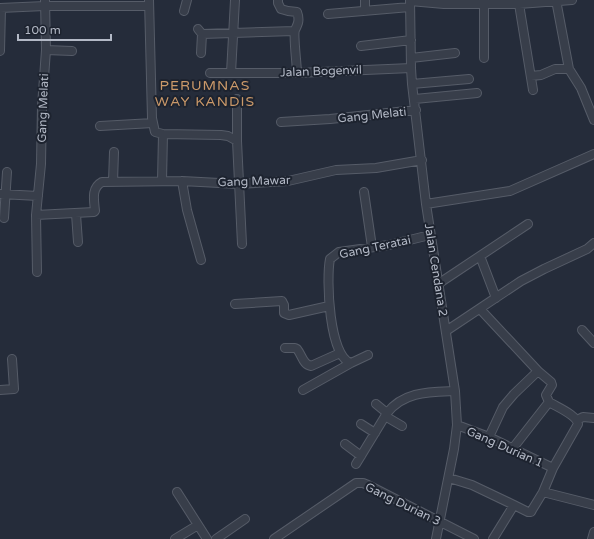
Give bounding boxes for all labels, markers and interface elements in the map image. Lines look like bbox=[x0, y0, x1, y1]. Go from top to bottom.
scale bar bbox=[18, 16, 111, 42]
text: 100 m bbox=[24, 23, 61, 37]
street label: Jalan Bogenvil bbox=[280, 63, 362, 79]
street label: Gang Melati bbox=[35, 73, 51, 143]
district label: PERUMNAS WAY KANDIS bbox=[155, 77, 255, 110]
street label: Gang Melati bbox=[337, 104, 407, 126]
street label: Gang Mawar bbox=[217, 173, 291, 189]
street label: Jalan Cendana 2 bbox=[422, 223, 450, 317]
street label: Gang Teratai bbox=[338, 233, 412, 261]
street label: Gang Durian 1 bbox=[465, 424, 545, 470]
street label: Gang Durian 3 bbox=[363, 480, 443, 528]

